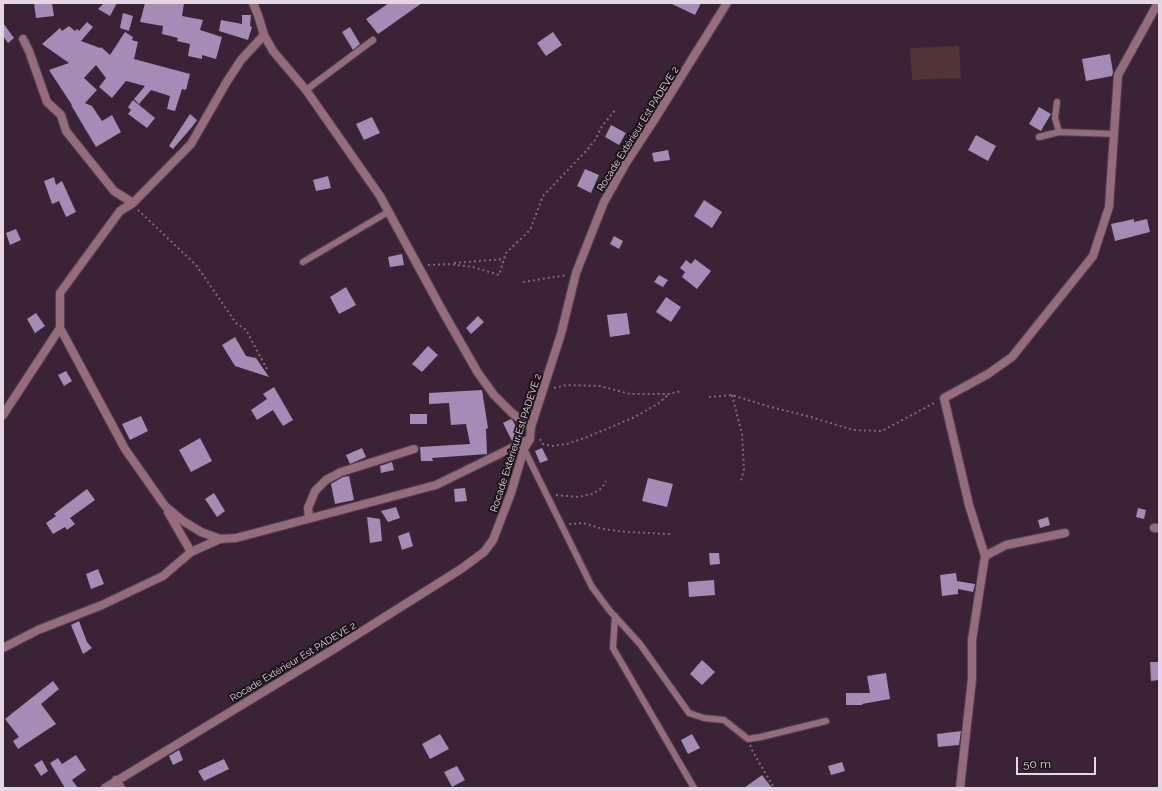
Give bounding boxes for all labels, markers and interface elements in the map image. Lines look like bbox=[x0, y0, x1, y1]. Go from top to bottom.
street label: Rocade Extérieur Est PADEVE 2 bbox=[595, 64, 681, 194]
street label: Rocade Extérieur Est PADEVE 2 bbox=[488, 372, 544, 514]
street label: Rocade Extérieur Est PADEVE 2 bbox=[228, 620, 358, 704]
scale bar bbox=[1018, 749, 1098, 775]
text: 50 m bbox=[1023, 757, 1051, 771]

